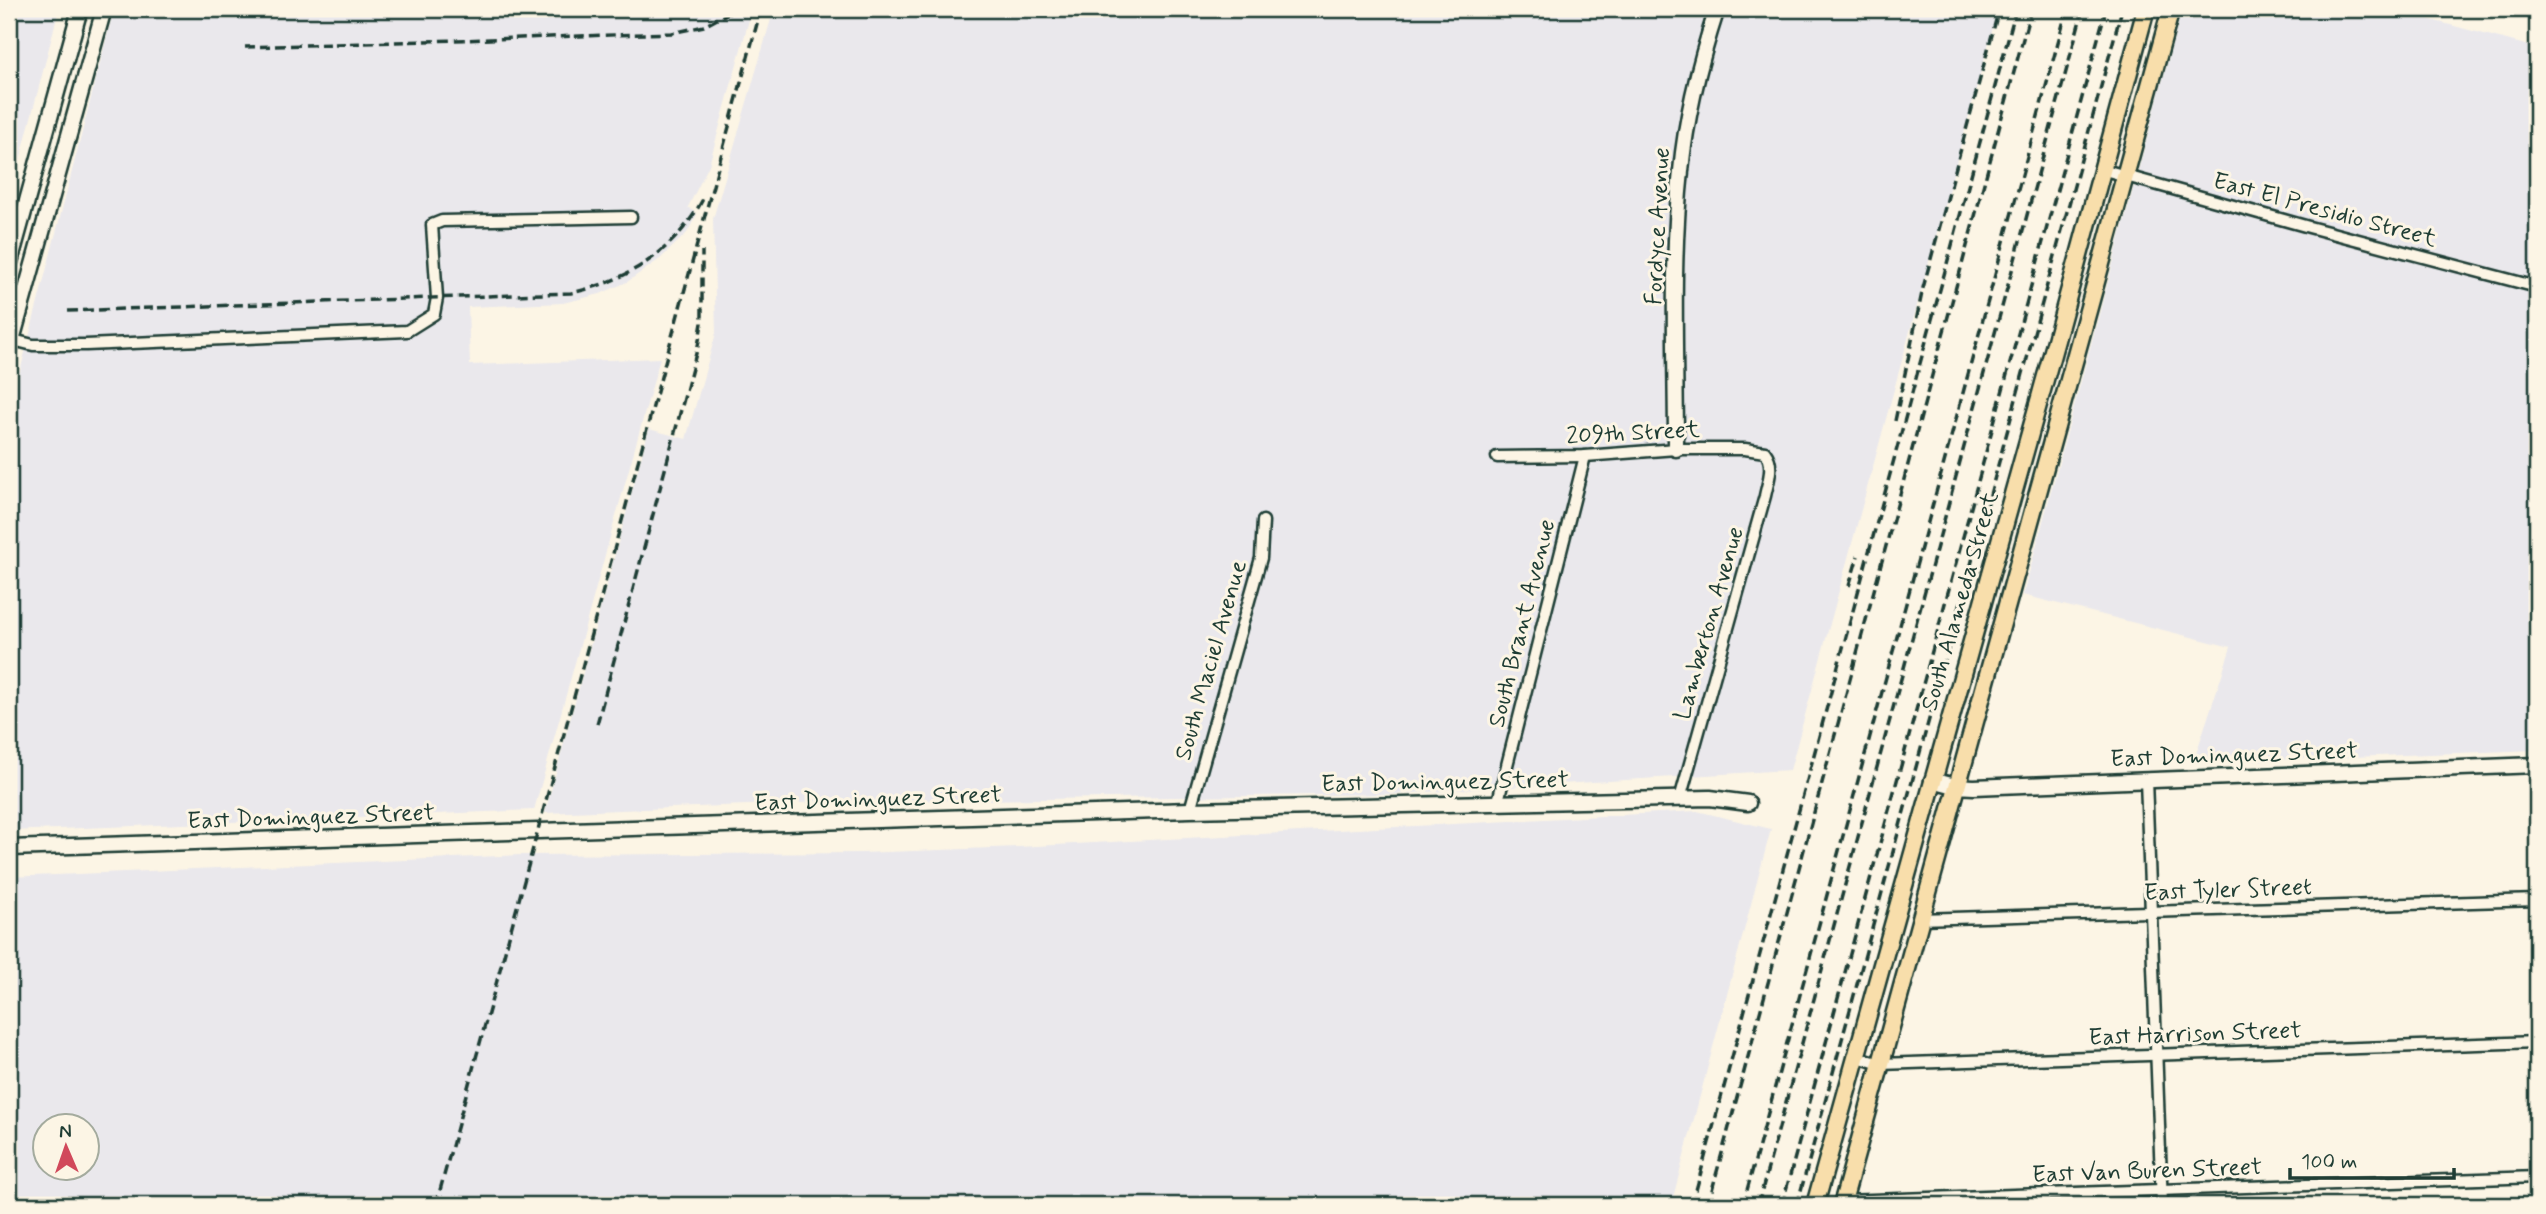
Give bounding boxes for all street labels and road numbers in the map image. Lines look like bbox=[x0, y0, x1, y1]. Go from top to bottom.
street label: Fordyce Avenue bbox=[1639, 146, 1678, 306]
street label: East El Presidio Street bbox=[2209, 166, 2440, 255]
street label: 209th Street bbox=[1566, 415, 1701, 452]
street label: South Alameda Street bbox=[1914, 488, 2007, 714]
street label: South Brant Avenue bbox=[1482, 516, 1563, 731]
street label: Lamberton Avenue bbox=[1667, 523, 1752, 724]
street label: South Maciel Avenue bbox=[1168, 557, 1255, 764]
street label: East Dominguez Street bbox=[2110, 736, 2358, 775]
street label: East Dominguez Street bbox=[1321, 765, 1569, 800]
street label: East Dominguez Street bbox=[754, 780, 1002, 819]
street label: East Dominguez Street bbox=[187, 798, 435, 837]
street label: East Tyler Street bbox=[2143, 872, 2313, 909]
street label: East Harrison Street bbox=[2088, 1015, 2302, 1054]
street label: East Van Buren Street bbox=[2031, 1152, 2263, 1191]

